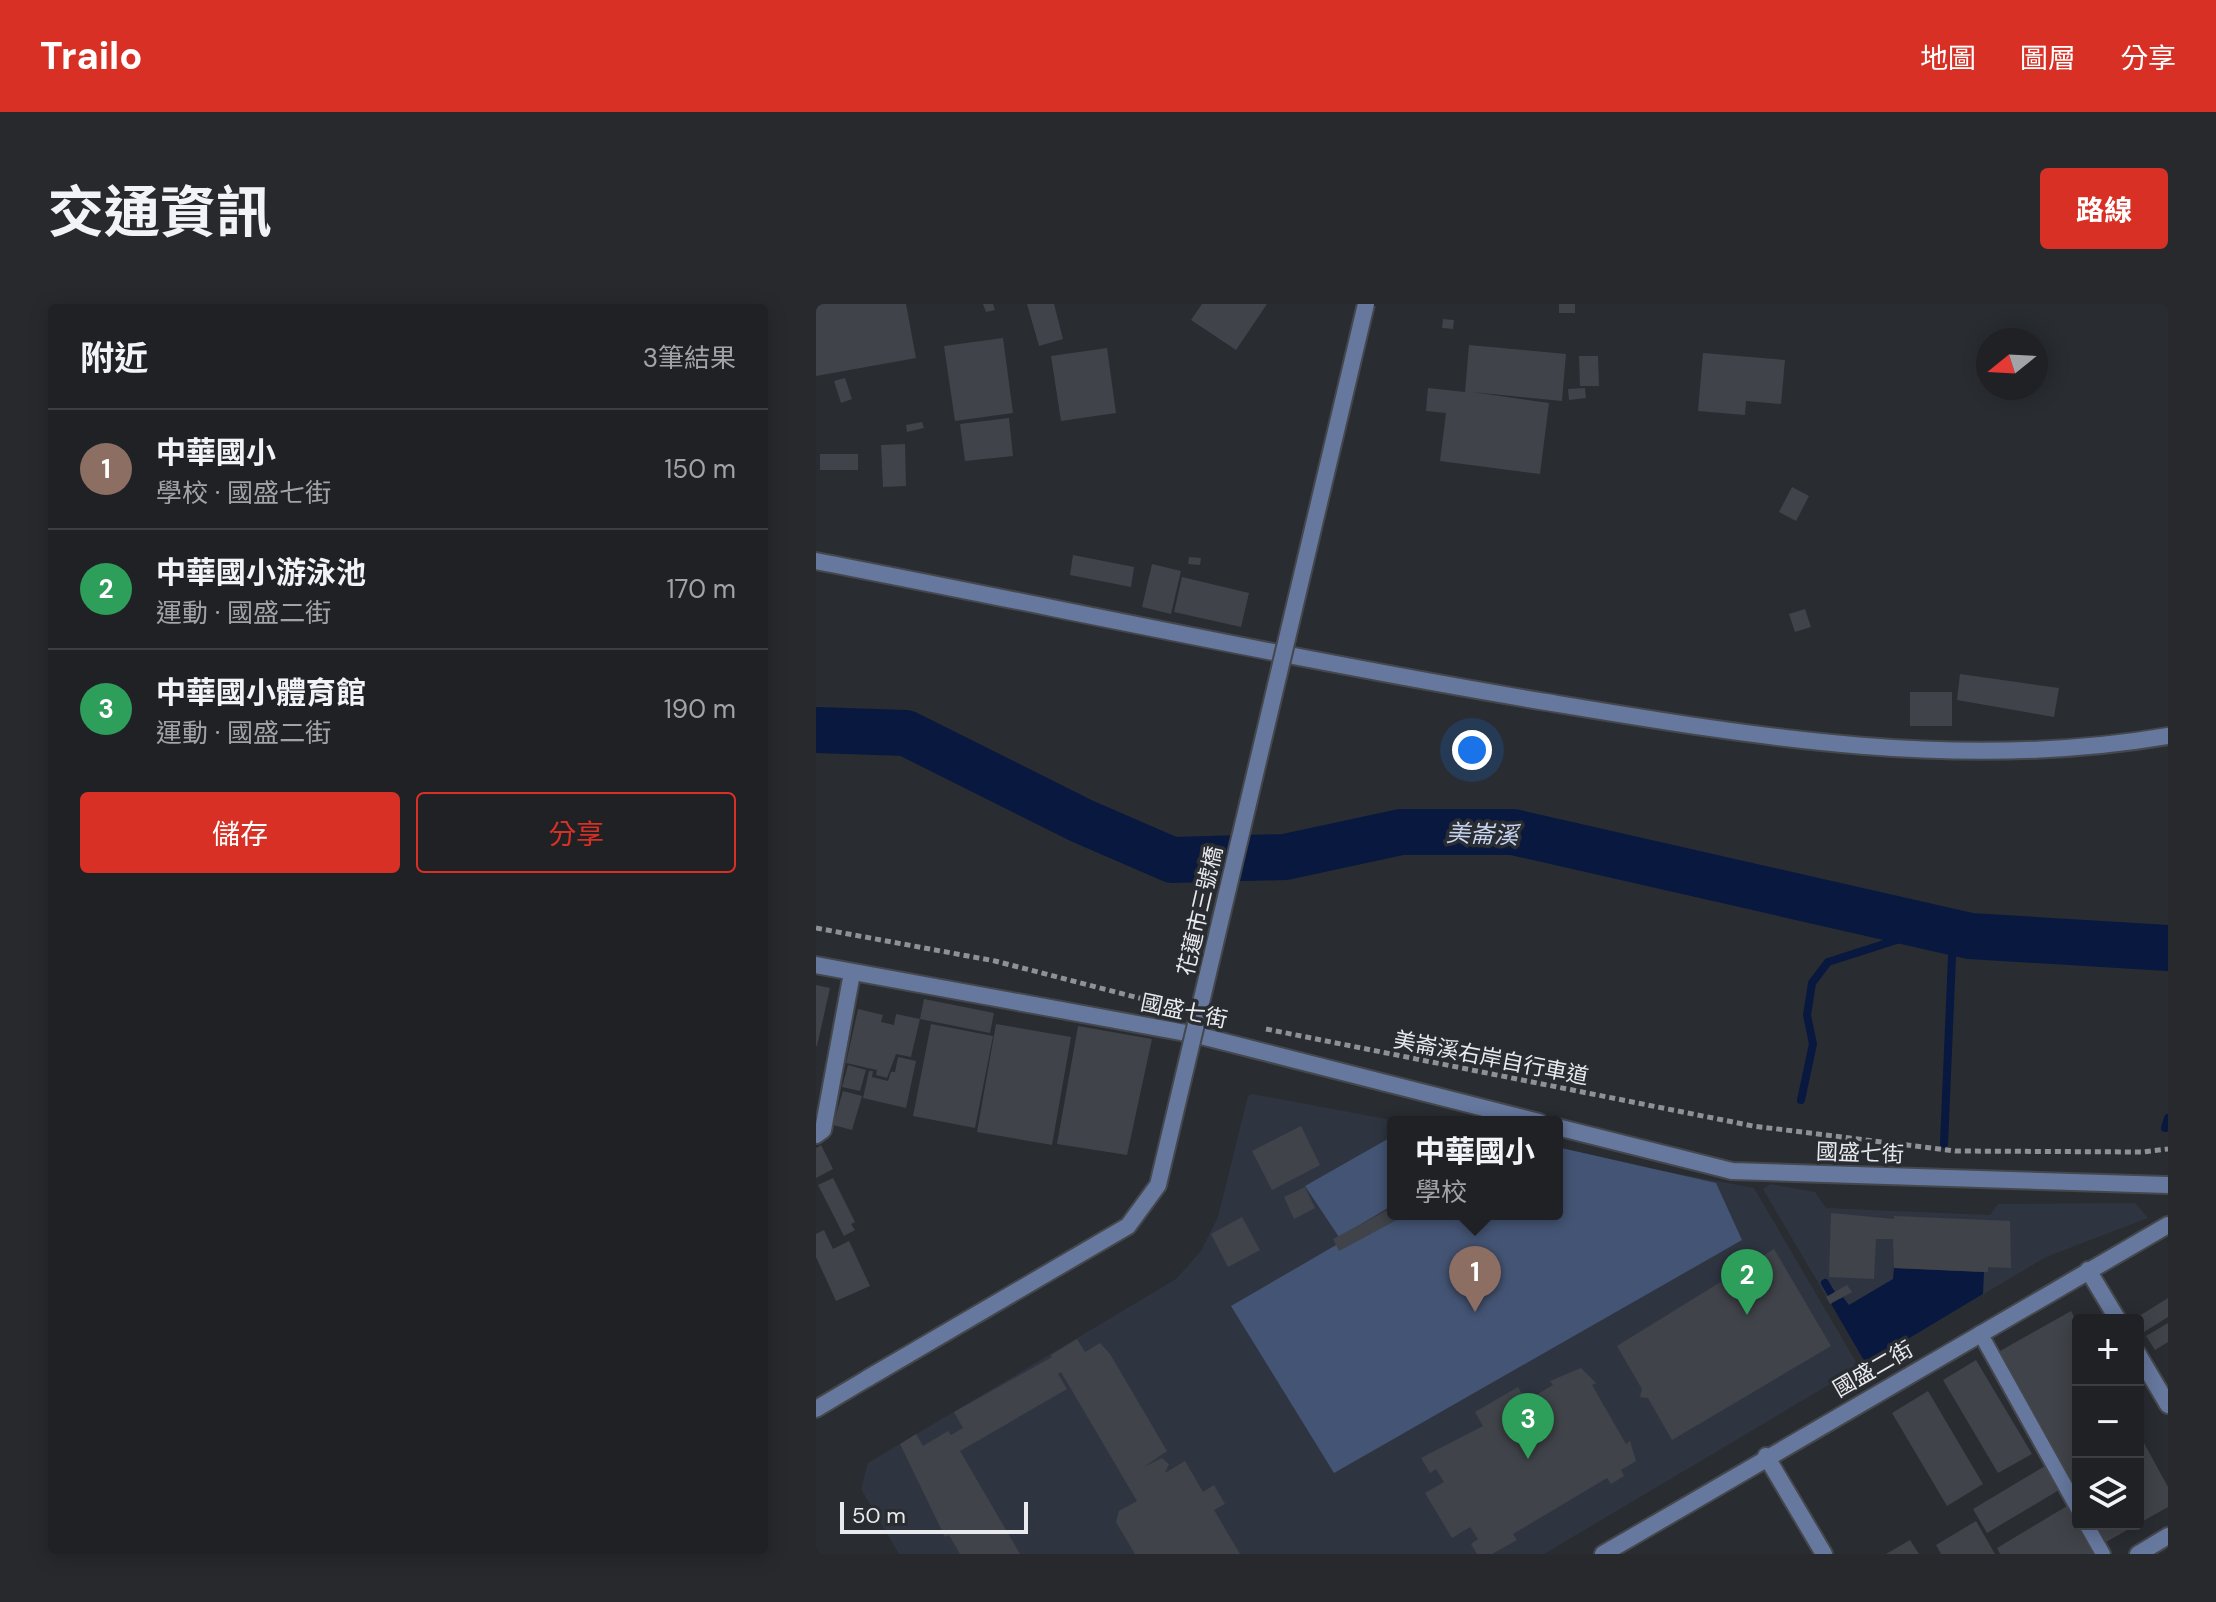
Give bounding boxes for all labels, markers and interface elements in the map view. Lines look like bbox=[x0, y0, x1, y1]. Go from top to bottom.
text: Trailo bbox=[40, 31, 142, 81]
text: 地圖 bbox=[1920, 40, 1976, 77]
text: 圖層 bbox=[2020, 40, 2076, 77]
text: 分享 bbox=[2120, 40, 2176, 77]
button: 路線 bbox=[2040, 168, 2168, 249]
text: 交通資訊 bbox=[48, 176, 272, 249]
north arrow bbox=[1976, 328, 2048, 400]
text: 附近 bbox=[80, 336, 148, 381]
text: 3筆結果 bbox=[643, 341, 736, 375]
text: 中華國小 bbox=[156, 433, 276, 472]
text: 1 bbox=[101, 452, 111, 486]
text: 150 m bbox=[664, 452, 736, 486]
text: 學校 · 國盛七街 bbox=[156, 476, 331, 510]
text: 中華國小游泳池 bbox=[156, 553, 366, 592]
text: 2 bbox=[98, 572, 114, 606]
text: 170 m bbox=[667, 572, 736, 606]
text: 運動 · 國盛二街 bbox=[156, 596, 331, 630]
text: 中華國小體育館 bbox=[156, 673, 366, 712]
text: 3 bbox=[98, 692, 114, 726]
text: 190 m bbox=[664, 692, 736, 726]
text: 運動 · 國盛二街 bbox=[156, 716, 331, 750]
your location bbox=[1452, 730, 1492, 770]
button: 儲存 bbox=[80, 792, 400, 873]
button: 分享 bbox=[416, 792, 736, 873]
water label: 美崙溪 bbox=[1445, 817, 1522, 851]
street label: 花蓮市三號橋 bbox=[1171, 843, 1229, 979]
street label: 國盛七街 bbox=[1138, 988, 1230, 1034]
street label: 美崙溪右岸自行車道 bbox=[1391, 1025, 1591, 1091]
popup bbox=[1387, 1116, 1563, 1220]
text: 中華國小 bbox=[1415, 1132, 1535, 1171]
street label: 國盛七街 bbox=[1816, 1137, 1904, 1169]
text: 學校 bbox=[1415, 1175, 1467, 1209]
pin: 1 bbox=[1449, 1246, 1501, 1312]
pin: 2 bbox=[1721, 1249, 1773, 1315]
map controls bbox=[2072, 1314, 2144, 1530]
button: + bbox=[2072, 1314, 2144, 1386]
street label: 國盛二街 bbox=[1828, 1334, 1918, 1404]
button: − bbox=[2072, 1386, 2144, 1458]
pin: 3 bbox=[1502, 1393, 1554, 1459]
button: layers bbox=[2072, 1458, 2144, 1530]
scale bar bbox=[840, 1498, 1028, 1534]
text: 50 m bbox=[852, 1501, 906, 1530]

